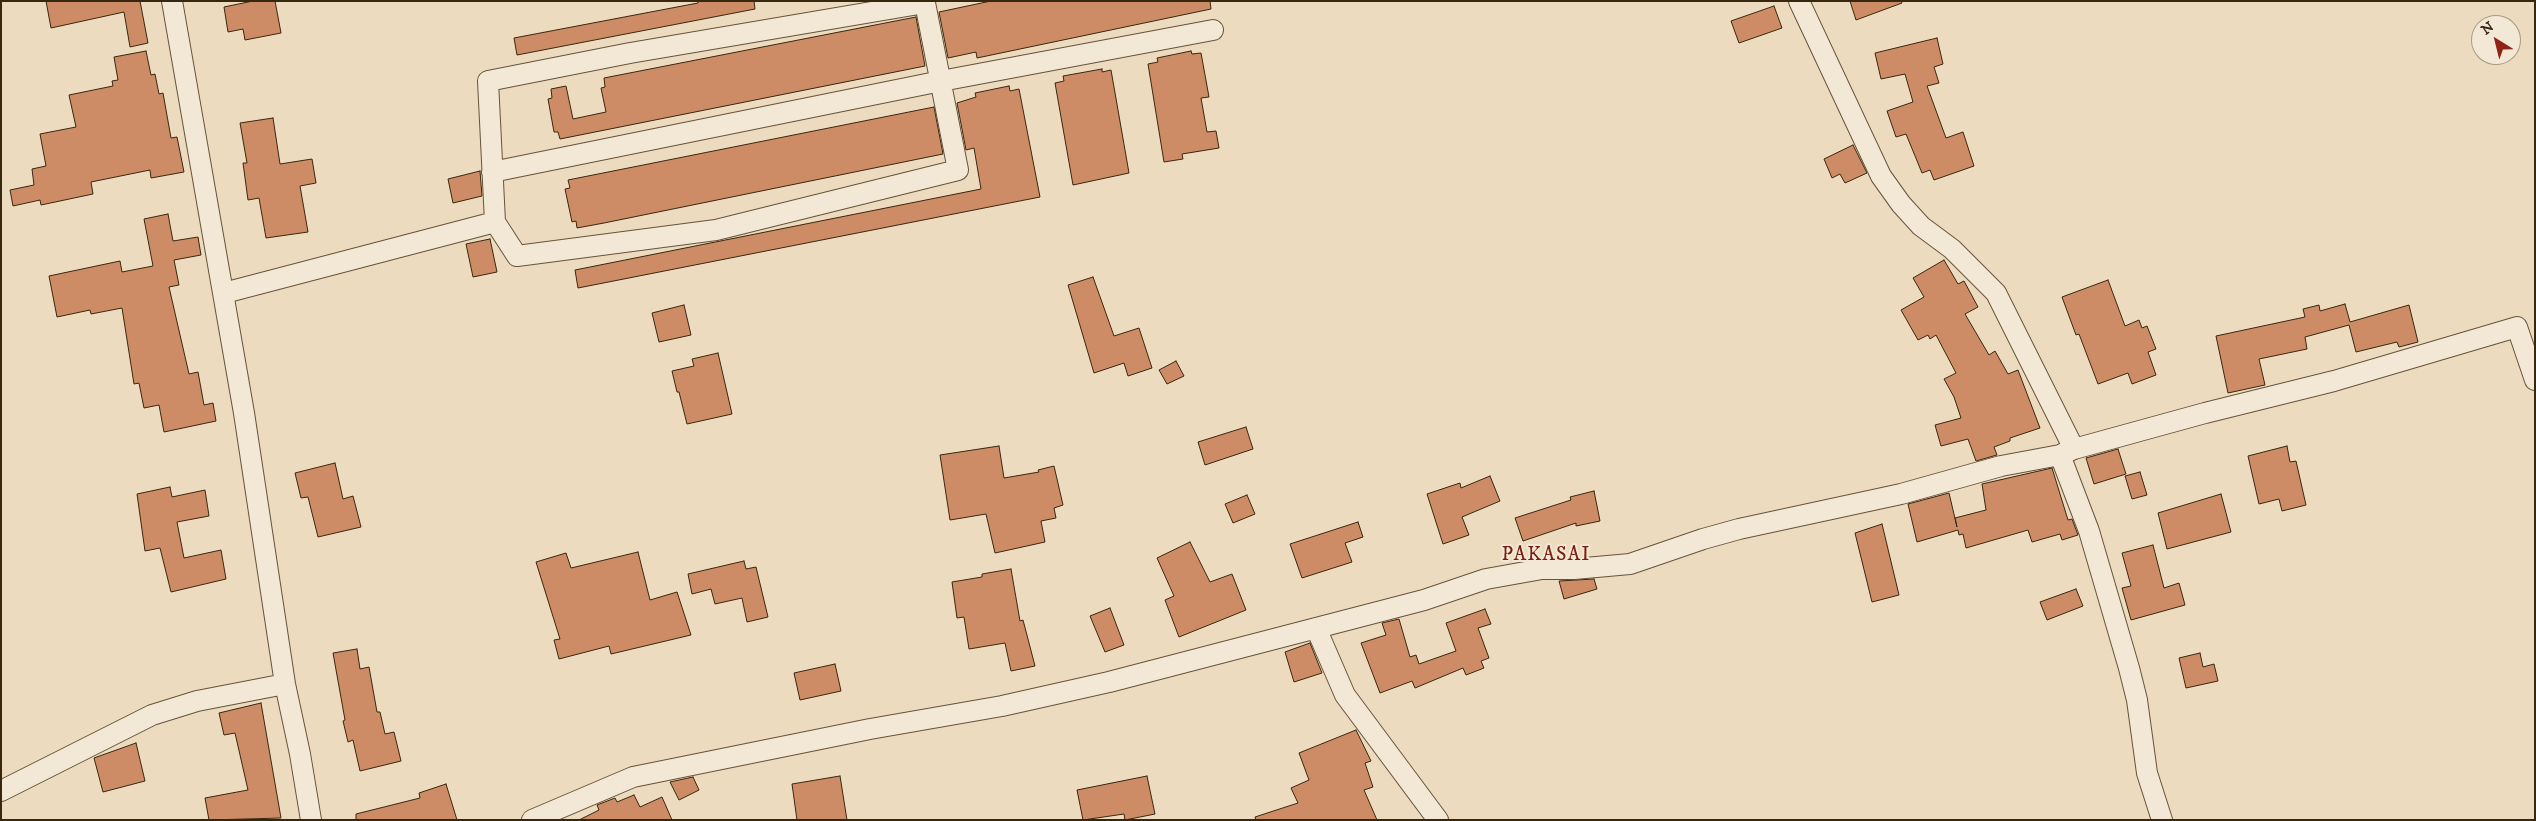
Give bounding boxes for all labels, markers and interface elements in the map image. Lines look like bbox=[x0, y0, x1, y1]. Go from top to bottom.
north arrow bbox=[2471, 15, 2521, 65]
text: N bbox=[2478, 18, 2498, 39]
district label: PAKASAI bbox=[1501, 544, 1591, 568]

